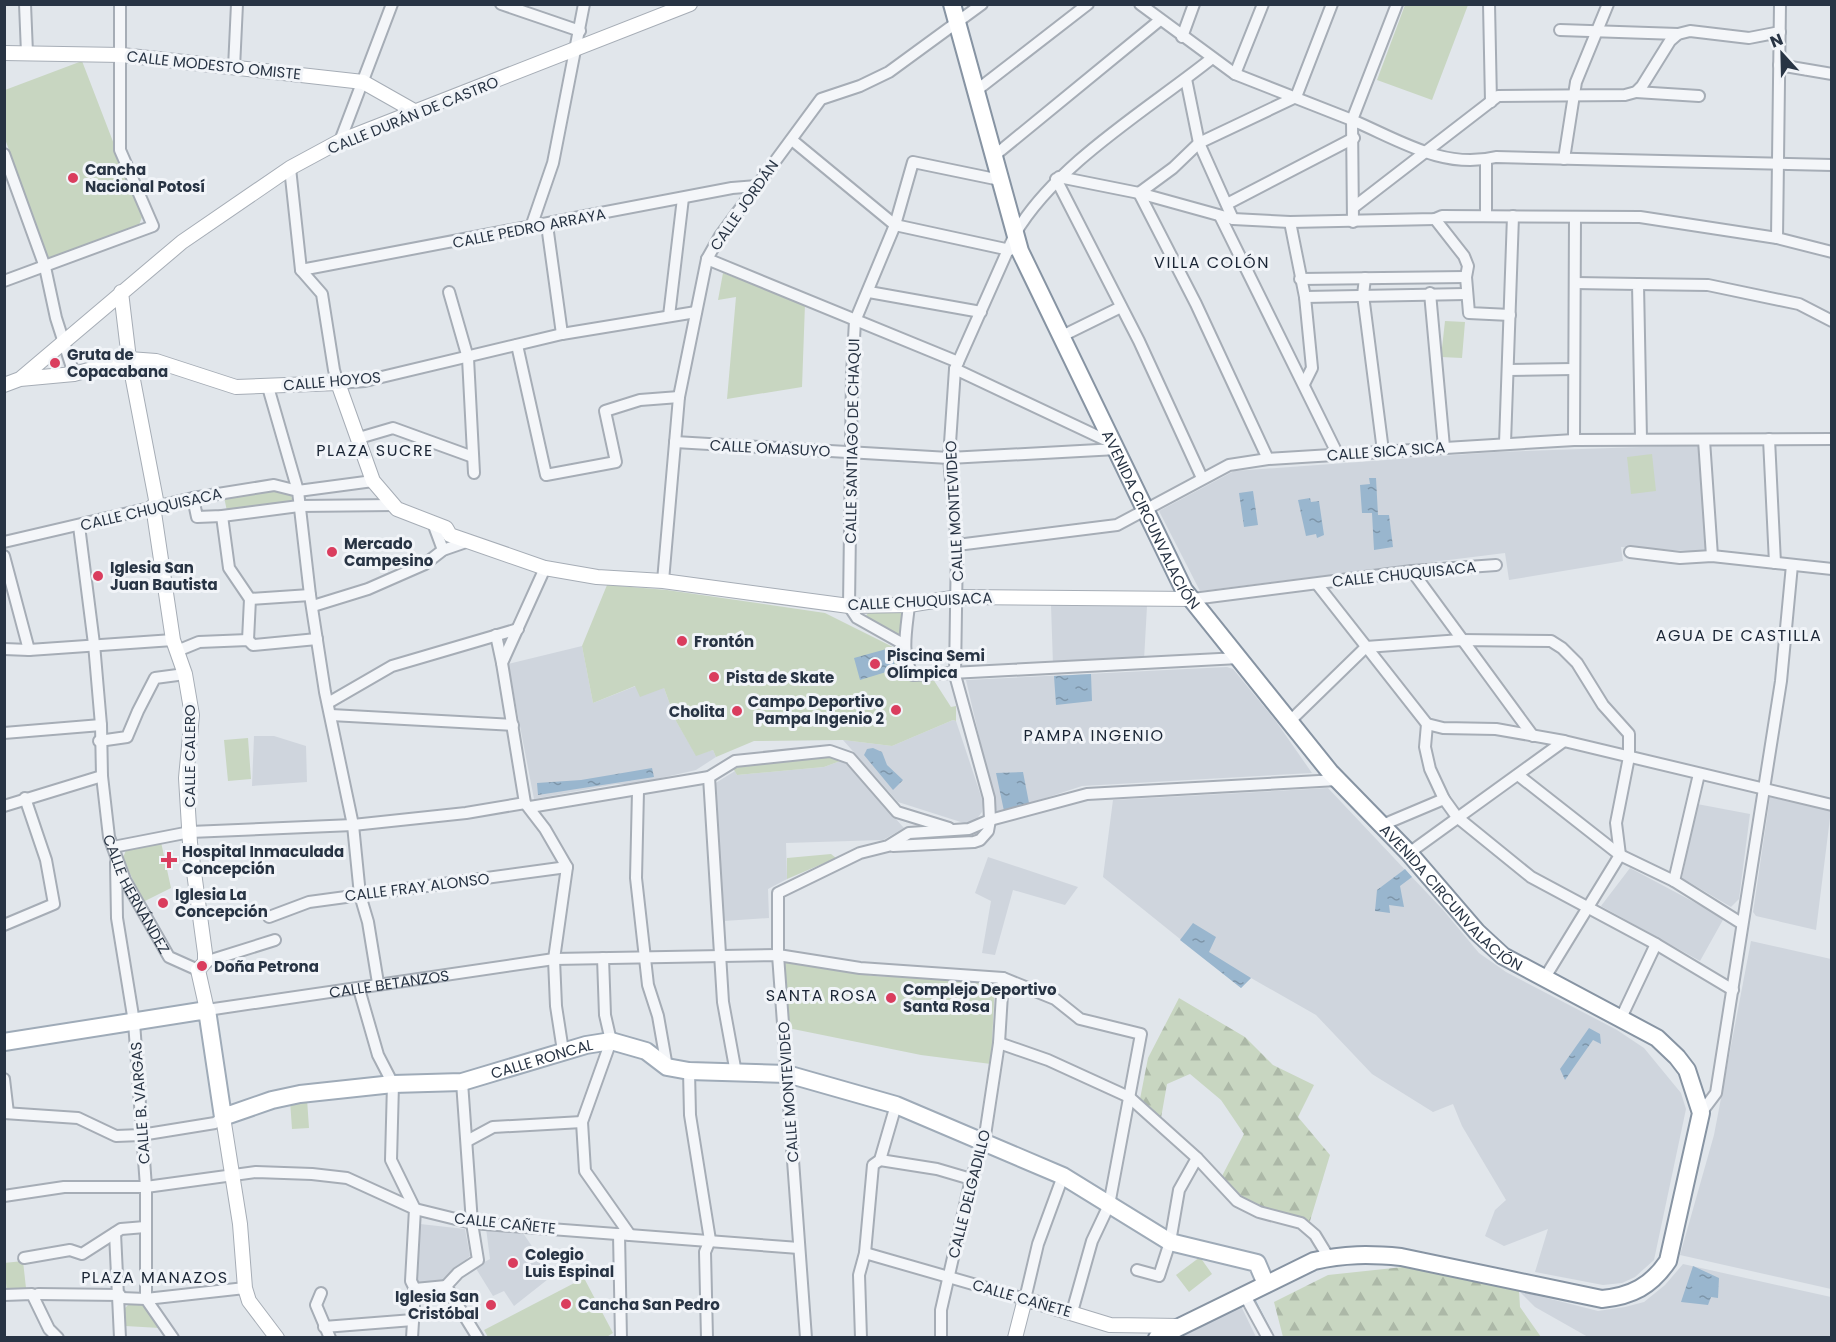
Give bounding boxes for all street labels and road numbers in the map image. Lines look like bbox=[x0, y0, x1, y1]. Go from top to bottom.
street label: CALLE MODESTO OMISTE bbox=[126, 45, 302, 85]
street label: CALLE DURÁN DE CASTRO bbox=[324, 71, 502, 159]
street label: CALLE JORDÁN bbox=[705, 155, 783, 255]
street label: CALLE PEDRO ARRAYA bbox=[451, 203, 607, 253]
street label: CALLE SANTIAGO DE CHAQUI bbox=[840, 338, 864, 544]
street label: CALLE HOYOS bbox=[282, 366, 382, 396]
street label: AVENIDA CIRCUNVALACIÓN bbox=[1098, 426, 1206, 613]
street label: CALLE OMASUYO bbox=[709, 434, 831, 462]
street label: CALLE SICA SICA bbox=[1326, 436, 1446, 466]
street label: CALLE MONTEVIDEO bbox=[940, 440, 968, 582]
street label: CALLE CHUQUISACA bbox=[78, 482, 224, 536]
street label: CALLE CHUQUISACA bbox=[1331, 556, 1477, 592]
street label: CALLE CHUQUISACA bbox=[847, 587, 993, 615]
street label: CALLE CALERO bbox=[179, 704, 200, 808]
street label: AVENIDA CIRCUNVALACIÓN bbox=[1375, 819, 1527, 975]
street label: CALLE HERNÁNDEZ bbox=[98, 831, 175, 957]
street label: CALLE FRAY ALONSO bbox=[344, 868, 491, 906]
street label: CALLE BETANZOS bbox=[328, 964, 450, 1002]
street label: CALLE MONTEVIDEO bbox=[773, 1021, 803, 1163]
street label: CALLE RONCAL bbox=[488, 1033, 595, 1083]
street label: CALLE B. VARGAS bbox=[125, 1041, 155, 1165]
street label: CALLE DELGADILLO bbox=[943, 1127, 995, 1261]
street label: CALLE CAÑETE bbox=[453, 1207, 557, 1239]
street label: CALLE CAÑETE bbox=[970, 1274, 1074, 1322]

